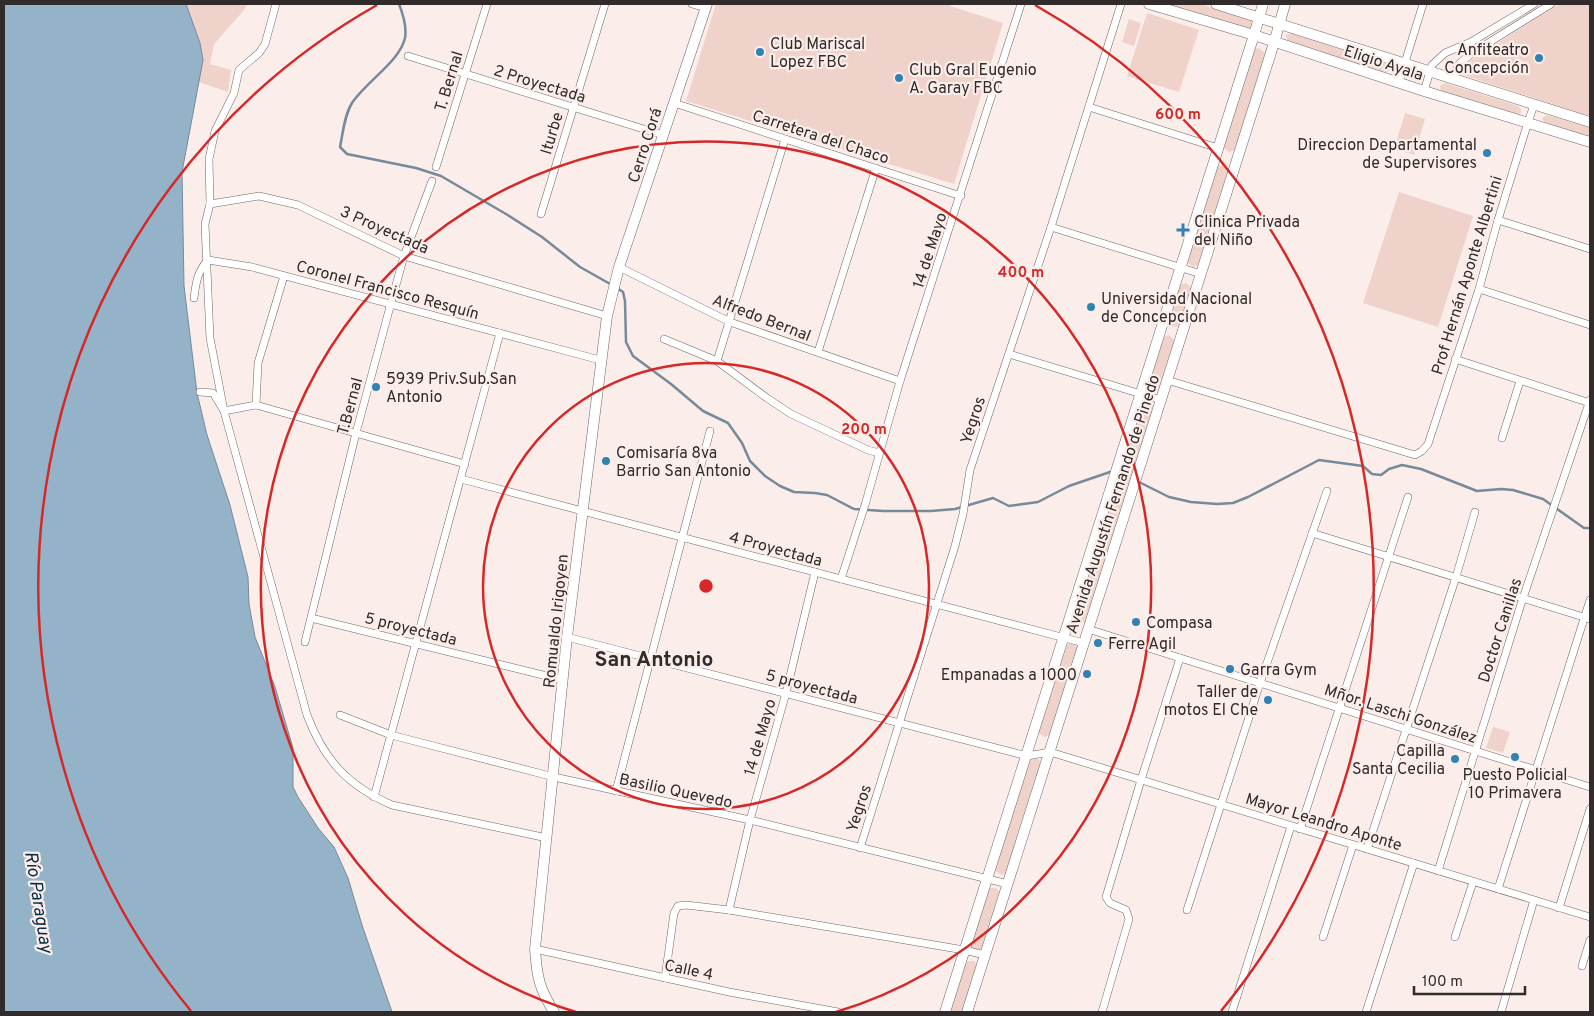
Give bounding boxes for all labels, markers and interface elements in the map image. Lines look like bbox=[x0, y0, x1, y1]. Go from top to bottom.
place label: Club Mariscal Lopez FBC bbox=[770, 35, 865, 73]
place label: Anfiteatro Concepción bbox=[1444, 41, 1529, 79]
street label: Eligio Ayala bbox=[1341, 42, 1426, 86]
marker: Club Mariscal Lopez FBC bbox=[754, 46, 766, 58]
street label: T. Bernal bbox=[431, 49, 469, 114]
marker: Anfiteatro Concepción bbox=[1533, 52, 1545, 64]
street label: 2 Proyectada bbox=[491, 61, 588, 108]
place label: Club Gral Eugenio A. Garay FBC bbox=[909, 61, 1037, 99]
marker: Club Gral Eugenio A. Garay FBC bbox=[893, 72, 905, 84]
street label: Cerro Corá bbox=[624, 106, 667, 186]
street label: Carretera del Chaco bbox=[749, 106, 891, 170]
text: 600 m bbox=[1155, 106, 1201, 125]
street label: Iturbe bbox=[537, 110, 569, 157]
place label: Direccion Departamental de Supervisores bbox=[1297, 136, 1477, 174]
marker: Direccion Departamental de Supervisores bbox=[1481, 147, 1493, 159]
street label: Prof Hernán Aponte Albertini bbox=[1428, 174, 1508, 378]
street label: 3 Proyectada bbox=[337, 202, 432, 259]
street label: 14 de Mayo bbox=[909, 210, 953, 291]
place label: Clinica Privada del Niño bbox=[1194, 213, 1300, 251]
marker: Clinica Privada del Niño bbox=[1176, 223, 1190, 237]
street label: Coronel Francisco Resquín bbox=[294, 257, 481, 325]
text: 400 m bbox=[998, 264, 1044, 283]
place label: Universidad Nacional de Concepcion bbox=[1101, 290, 1252, 328]
street label: Alfredo Bernal bbox=[709, 291, 813, 347]
marker: Universidad Nacional de Concepcion bbox=[1085, 301, 1097, 313]
place label: 5939 Priv.Sub.San Antonio bbox=[386, 370, 517, 408]
street label: Avenida Augustín Fernando de Pinedo bbox=[1062, 372, 1165, 637]
street label: T.Bernal bbox=[334, 376, 368, 437]
marker: 5939 Priv.Sub.San Antonio bbox=[370, 381, 382, 393]
street label: Yegros bbox=[957, 394, 991, 447]
text: 200 m bbox=[841, 421, 887, 440]
place label: Comisaría 8va Barrio San Antonio bbox=[616, 444, 751, 482]
marker: Comisaría 8va Barrio San Antonio bbox=[600, 455, 612, 467]
street label: 4 Proyectada bbox=[727, 528, 824, 572]
street label: Romualdo Irigoyen bbox=[540, 553, 574, 689]
street label: Doctor Canillas bbox=[1475, 576, 1527, 685]
centre of rings bbox=[697, 577, 715, 595]
street label: 5 proyectada bbox=[362, 609, 459, 651]
place label: Compasa bbox=[1146, 614, 1212, 634]
marker: Compasa bbox=[1130, 616, 1142, 628]
place label: Ferre Agil bbox=[1108, 635, 1176, 655]
marker: Ferre Agil bbox=[1092, 637, 1104, 649]
district label: San Antonio bbox=[595, 647, 713, 674]
place label: Garra Gym bbox=[1240, 661, 1317, 681]
marker: Garra Gym bbox=[1224, 663, 1236, 675]
street label: 5 proyectada bbox=[763, 666, 860, 710]
place label: Empanadas a 1000 bbox=[941, 666, 1077, 686]
marker: Empanadas a 1000 bbox=[1081, 668, 1093, 680]
street label: Mñor. Laschi González bbox=[1321, 681, 1479, 749]
place label: Taller de motos El Che bbox=[1164, 683, 1258, 721]
marker: Taller de motos El Che bbox=[1262, 694, 1274, 706]
street label: 14 de Mayo bbox=[740, 697, 781, 778]
place label: Capilla Santa Cecilia bbox=[1352, 742, 1445, 780]
marker: Puesto Policial 10 Primavera bbox=[1509, 751, 1521, 763]
marker: Capilla Santa Cecilia bbox=[1449, 753, 1461, 765]
place label: Puesto Policial 10 Primavera bbox=[1462, 766, 1568, 804]
street label: Basilio Quevedo bbox=[617, 770, 734, 814]
street label: Yegros bbox=[843, 782, 877, 835]
street label: Mayor Leandro Aponte bbox=[1243, 790, 1404, 856]
water label: Río Paraguay bbox=[18, 850, 57, 957]
street label: Calle 4 bbox=[662, 956, 715, 986]
scale bar bbox=[1414, 964, 1525, 996]
text: 100 m bbox=[1422, 973, 1463, 992]

